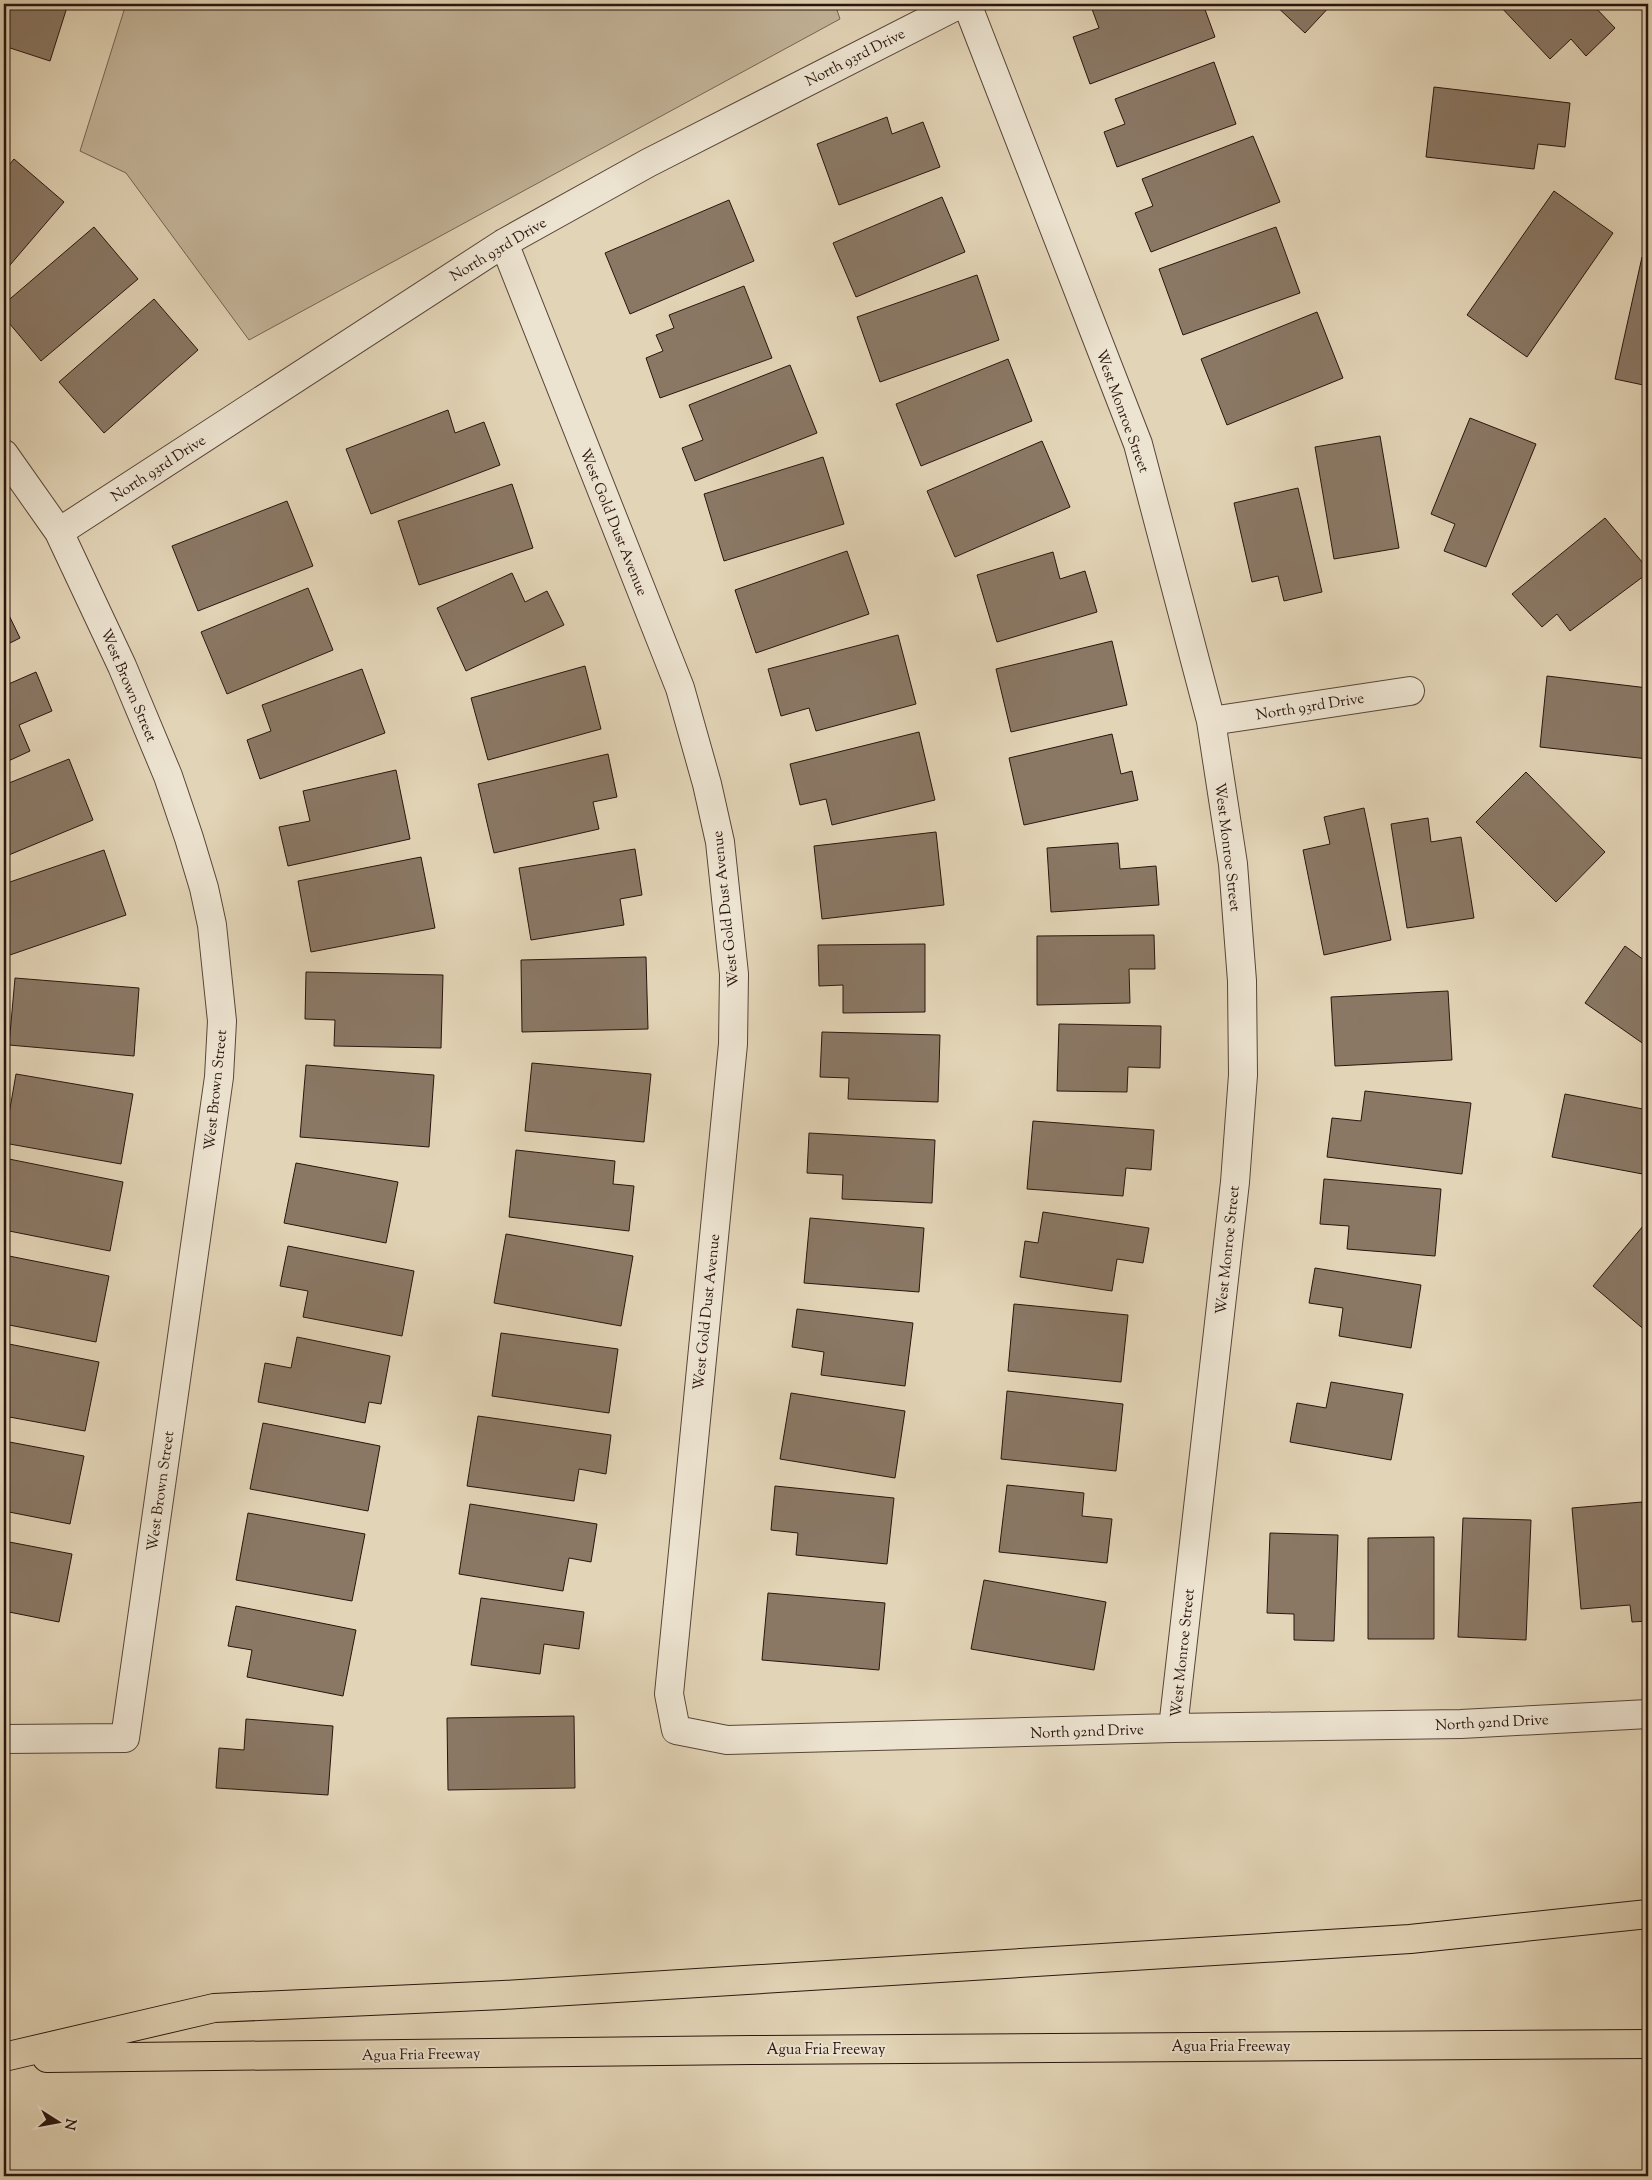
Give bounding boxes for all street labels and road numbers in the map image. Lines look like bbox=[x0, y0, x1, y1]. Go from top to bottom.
street label: North 93rd Drive bbox=[802, 24, 909, 93]
street label: North 93rd Drive bbox=[447, 213, 551, 287]
street label: West Monroe Street bbox=[1090, 347, 1154, 476]
street label: North 93rd Drive bbox=[107, 431, 210, 508]
street label: West Gold Dust Avenue bbox=[573, 446, 652, 599]
street label: West Brown Street bbox=[94, 626, 161, 746]
street label: North 93rd Drive bbox=[1255, 689, 1366, 726]
street label: West Monroe Street bbox=[1208, 782, 1245, 913]
street label: West Gold Dust Avenue bbox=[708, 829, 745, 988]
street label: West Brown Street bbox=[200, 1029, 233, 1152]
street label: West Monroe Street bbox=[1211, 1185, 1246, 1316]
street label: West Gold Dust Avenue bbox=[689, 1233, 726, 1392]
street label: West Brown Street bbox=[143, 1430, 180, 1553]
street label: West Monroe Street bbox=[1166, 1588, 1201, 1719]
street label: North 92nd Drive bbox=[1435, 1710, 1549, 1737]
street label: North 92nd Drive bbox=[1030, 1720, 1144, 1745]
street label: Agua Fria Freeway bbox=[1172, 2037, 1291, 2058]
street label: Agua Fria Freeway bbox=[767, 2040, 886, 2061]
street label: Agua Fria Freeway bbox=[361, 2044, 481, 2067]

